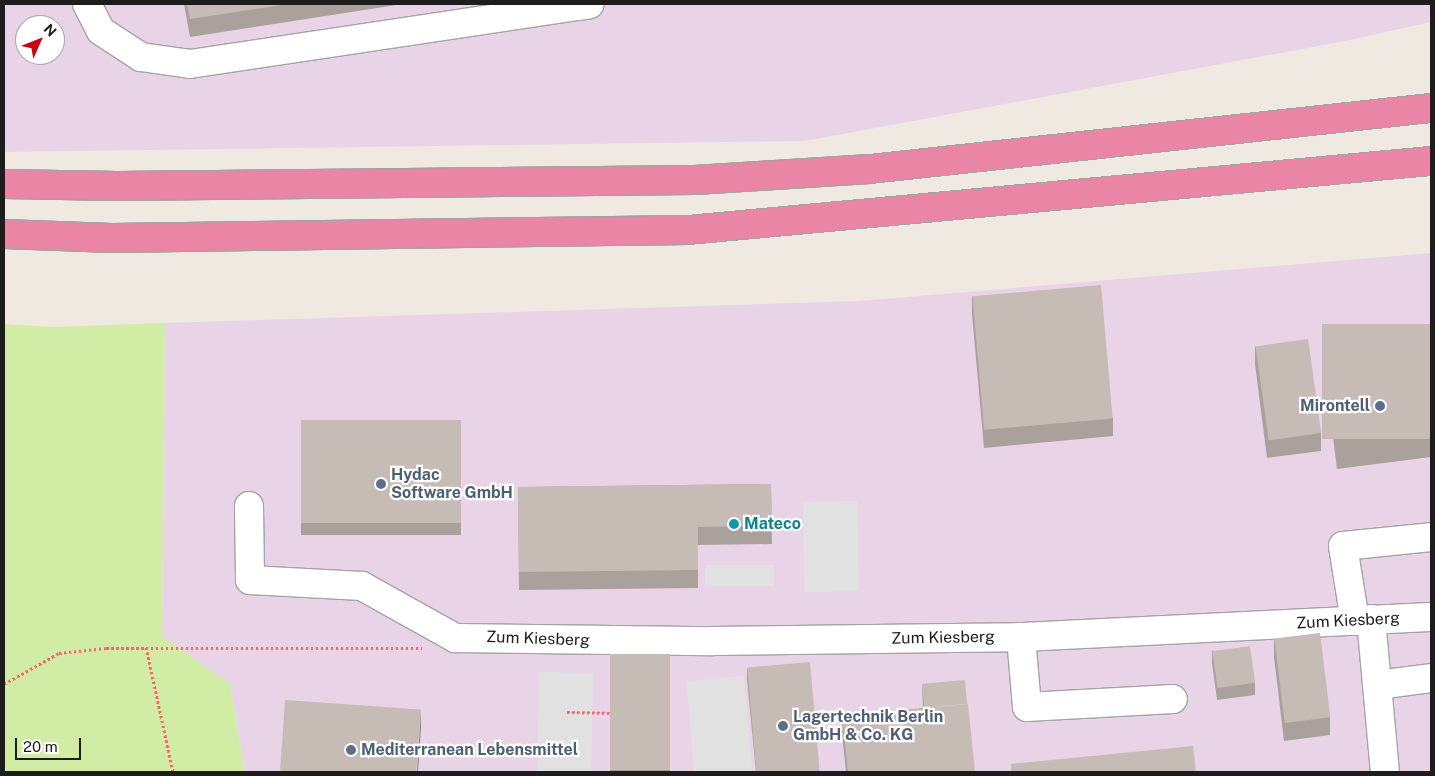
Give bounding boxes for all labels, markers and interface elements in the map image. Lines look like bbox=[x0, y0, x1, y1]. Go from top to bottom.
north arrow bbox=[15, 15, 65, 65]
text: N bbox=[41, 21, 60, 40]
place label: Mirontell bbox=[1300, 396, 1370, 416]
marker: Mirontell bbox=[1374, 400, 1386, 412]
place label: Hydac Software GmbH bbox=[391, 465, 513, 503]
marker: Hydac Software GmbH bbox=[375, 478, 387, 490]
place label: Mateco bbox=[744, 514, 801, 534]
marker: Mateco bbox=[728, 518, 740, 530]
street label: Zum Kiesberg bbox=[1296, 609, 1400, 633]
street label: Zum Kiesberg bbox=[891, 627, 995, 649]
street label: Zum Kiesberg bbox=[486, 628, 590, 650]
place label: Lagertechnik Berlin GmbH & Co. KG bbox=[793, 707, 943, 745]
marker: Lagertechnik Berlin GmbH & Co. KG bbox=[777, 720, 789, 732]
scale bar bbox=[18, 728, 84, 760]
text: 20 m bbox=[23, 738, 58, 755]
place label: Mediterranean Lebensmittel bbox=[361, 740, 578, 760]
marker: Mediterranean Lebensmittel bbox=[345, 744, 357, 756]

